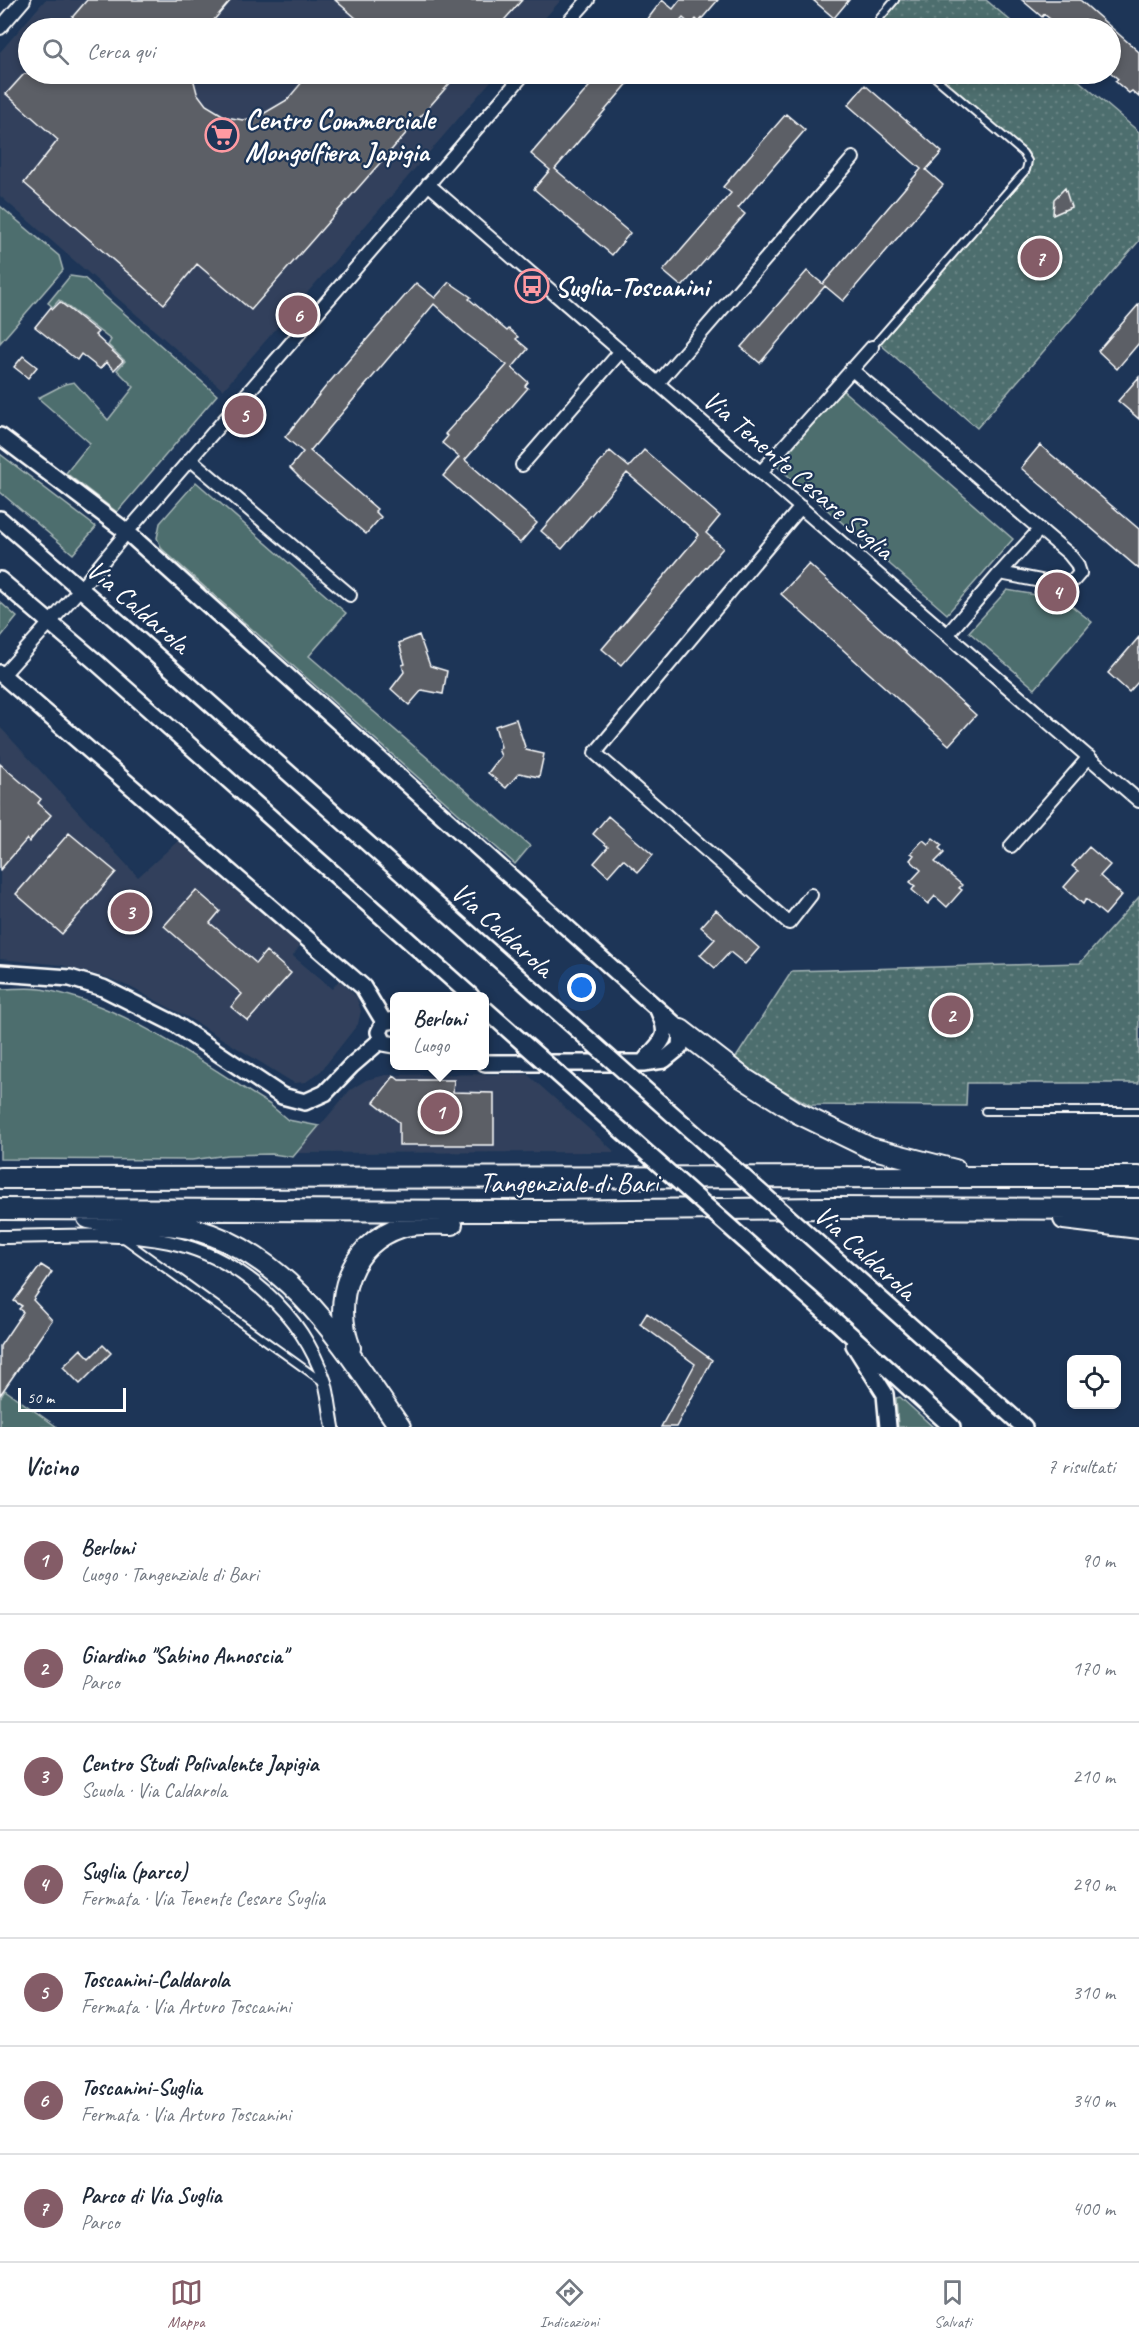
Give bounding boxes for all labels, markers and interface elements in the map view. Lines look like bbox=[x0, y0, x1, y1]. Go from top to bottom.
search box bbox=[18, 18, 1121, 84]
icon: search bbox=[39, 35, 72, 68]
text: Cerca qui bbox=[87, 37, 155, 65]
place label: Centro Commerciale Mongolfiera Japigia bbox=[245, 102, 437, 169]
supermarket icon: Centro Commerciale Mongolfiera Japigia bbox=[204, 117, 240, 153]
pin: 7 bbox=[1020, 236, 1060, 280]
bus stop icon: Suglia-Toscanini bbox=[514, 268, 550, 304]
place label: Suglia-Toscanini bbox=[555, 269, 712, 304]
pin: 6 bbox=[278, 292, 318, 338]
street label: Via Tenente Cesare Suglia bbox=[696, 382, 903, 568]
pin: 5 bbox=[224, 392, 264, 438]
street label: Via Caldarola bbox=[80, 552, 200, 663]
pin: 4 bbox=[1038, 570, 1076, 614]
street label: Via Caldarola bbox=[444, 874, 563, 986]
pin: 3 bbox=[110, 890, 150, 934]
your location bbox=[567, 973, 596, 1002]
popup bbox=[390, 992, 489, 1070]
pin: 2 bbox=[932, 992, 970, 1038]
text: Berloni bbox=[413, 1005, 466, 1033]
text: Luogo bbox=[413, 1033, 449, 1058]
pin: 1 bbox=[420, 1090, 460, 1134]
street label: Tangenziale di Bari bbox=[480, 1165, 662, 1200]
street label: Via Caldarola bbox=[807, 1197, 926, 1309]
map controls bbox=[1067, 1355, 1121, 1409]
button: locate bbox=[1067, 1355, 1121, 1409]
scale bar bbox=[18, 1385, 126, 1412]
text: 50 m bbox=[27, 1388, 54, 1408]
text: Vicino bbox=[24, 1450, 78, 1483]
text: 7 risultati bbox=[1047, 1454, 1115, 1479]
text: Berloni bbox=[81, 1534, 134, 1562]
text: 1 bbox=[39, 1548, 48, 1573]
text: 90 m bbox=[1081, 1548, 1115, 1573]
text: Luogo · Tangenziale di Bari bbox=[81, 1562, 258, 1587]
text: Giardino "Sabino Annoscia" bbox=[81, 1642, 287, 1670]
text: 2 bbox=[39, 1656, 48, 1681]
text: 170 m bbox=[1072, 1656, 1115, 1681]
text: Parco bbox=[81, 1670, 120, 1695]
text: Centro Studi Polivalente Japigia bbox=[81, 1750, 318, 1778]
text: 3 bbox=[39, 1764, 48, 1789]
text: 210 m bbox=[1072, 1764, 1115, 1789]
text: Scuola · Via Caldarola bbox=[81, 1778, 227, 1803]
text: Suglia (parco) bbox=[81, 1858, 187, 1886]
text: 4 bbox=[39, 1872, 48, 1897]
text: 290 m bbox=[1072, 1872, 1115, 1897]
text: Fermata · Via Tenente Cesare Suglia bbox=[81, 1886, 325, 1911]
text: Toscanini-Caldarola bbox=[81, 1966, 229, 1994]
text: 5 bbox=[39, 1980, 48, 2005]
text: 310 m bbox=[1072, 1980, 1115, 2005]
text: Fermata · Via Arturo Toscanini bbox=[81, 1994, 291, 2019]
text: Toscanini-Suglia bbox=[81, 2074, 202, 2102]
text: 6 bbox=[39, 2088, 48, 2113]
text: 340 m bbox=[1072, 2088, 1115, 2113]
text: Fermata · Via Arturo Toscanini bbox=[81, 2102, 291, 2127]
text: Parco di Via Suglia bbox=[81, 2182, 222, 2210]
text: 7 bbox=[39, 2196, 48, 2221]
text: 400 m bbox=[1072, 2196, 1115, 2221]
text: Parco bbox=[81, 2210, 120, 2235]
tab: Mappa bbox=[168, 2276, 205, 2332]
tab: Indicazioni bbox=[540, 2276, 599, 2332]
tab: Salvati bbox=[934, 2276, 971, 2332]

